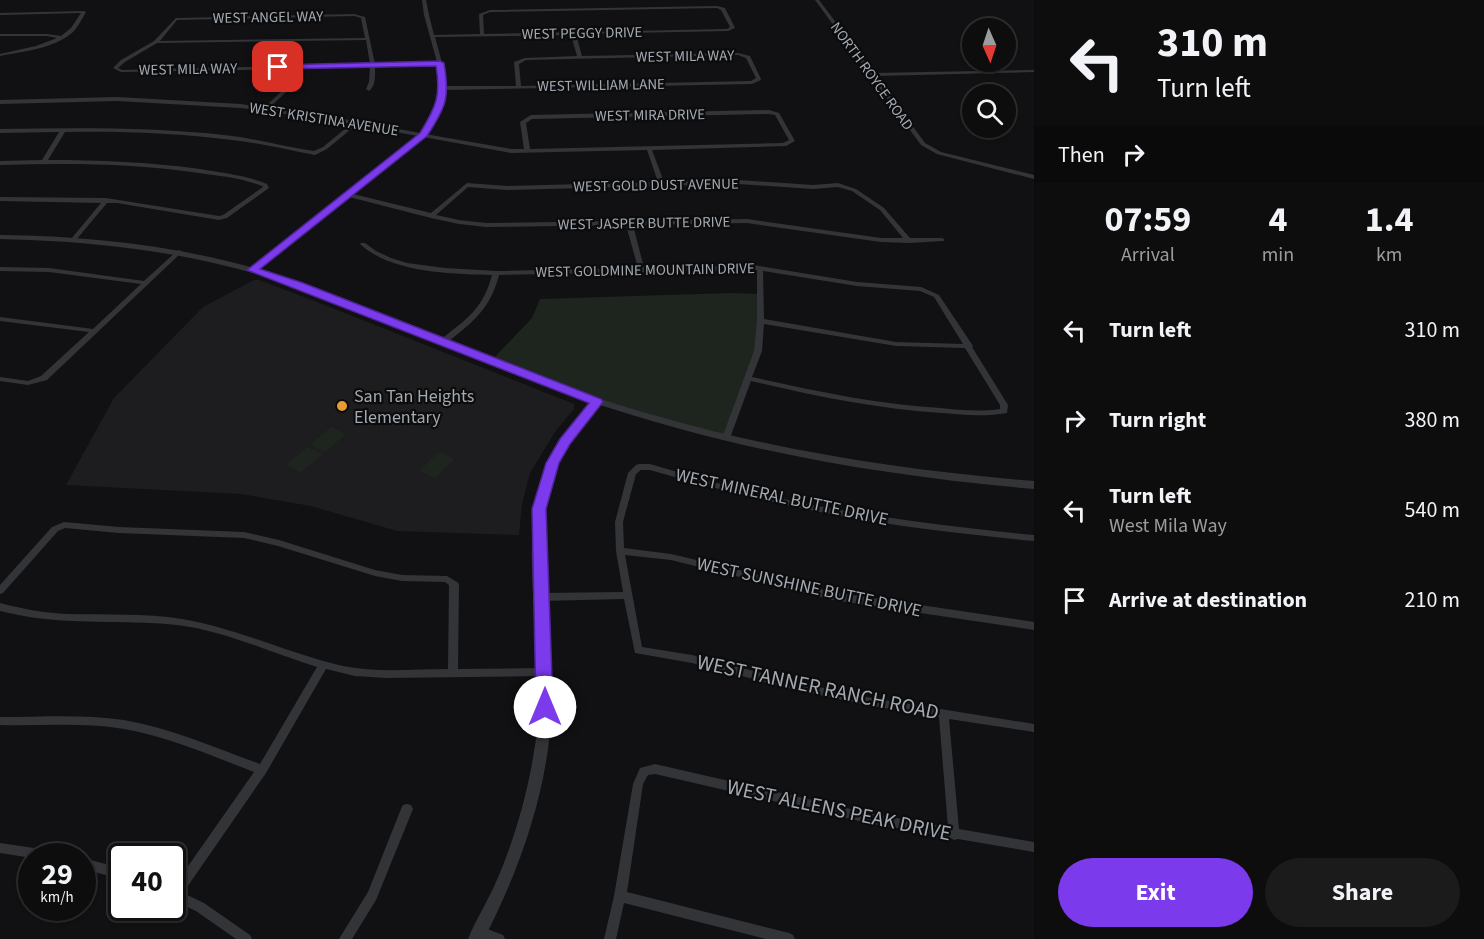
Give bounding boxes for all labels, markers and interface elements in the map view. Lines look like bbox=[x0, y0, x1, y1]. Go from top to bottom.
street label: WEST ANGEL WAY bbox=[213, 6, 324, 29]
text: 310 m bbox=[1157, 13, 1268, 73]
street label: NORTH ROYCE ROAD bbox=[825, 18, 918, 135]
north arrow bbox=[962, 18, 1016, 72]
map controls bbox=[962, 18, 1016, 138]
street label: WEST PEGGY DRIVE bbox=[521, 22, 643, 45]
icon: left bbox=[1058, 24, 1136, 102]
pin bbox=[252, 41, 303, 92]
street label: WEST MILA WAY bbox=[636, 45, 735, 68]
icon: arrive bbox=[261, 50, 294, 83]
street label: WEST MILA WAY bbox=[139, 58, 238, 81]
text: Turn left bbox=[1157, 69, 1251, 108]
street label: WEST WILLIAM LANE bbox=[537, 74, 665, 97]
button: search bbox=[962, 84, 1016, 138]
street label: WEST KRISTINA AVENUE bbox=[248, 97, 400, 142]
street label: WEST MIRA DRIVE bbox=[595, 104, 705, 127]
icon: right bbox=[1117, 138, 1150, 171]
text: Then bbox=[1058, 139, 1105, 171]
street label: WEST GOLD DUST AVENUE bbox=[573, 174, 739, 197]
text: 07:59 bbox=[1104, 194, 1191, 245]
text: 4 bbox=[1269, 194, 1288, 245]
text: 1.4 bbox=[1365, 194, 1414, 245]
street label: WEST JASPER BUTTE DRIVE bbox=[558, 211, 731, 236]
text: Arrival bbox=[1121, 241, 1175, 269]
text: min bbox=[1262, 241, 1294, 269]
text: km bbox=[1376, 241, 1402, 269]
street label: WEST GOLDMINE MOUNTAIN DRIVE bbox=[535, 258, 755, 283]
icon: left bbox=[1058, 314, 1091, 347]
text: Turn left bbox=[1109, 314, 1191, 346]
text: 310 m bbox=[1405, 314, 1460, 346]
place label: San Tan Heights Elementary bbox=[354, 384, 474, 430]
marker: San Tan Heights Elementary bbox=[335, 399, 349, 413]
icon: right bbox=[1058, 404, 1091, 437]
text: Turn right bbox=[1109, 404, 1206, 436]
text: 380 m bbox=[1405, 404, 1460, 436]
street label: WEST MINERAL BUTTE DRIVE bbox=[673, 463, 891, 532]
text: Turn left bbox=[1109, 480, 1191, 512]
icon: left bbox=[1058, 494, 1091, 527]
text: 540 m bbox=[1405, 494, 1460, 526]
text: West Mila Way bbox=[1109, 512, 1227, 540]
street label: WEST SUNSHINE BUTTE DRIVE bbox=[694, 551, 924, 624]
icon: arrive bbox=[1058, 584, 1091, 617]
text: Arrive at destination bbox=[1109, 584, 1307, 616]
text: 210 m bbox=[1405, 584, 1460, 616]
street label: WEST TANNER RANCH ROAD bbox=[694, 647, 942, 727]
position arrow bbox=[513, 675, 577, 739]
street label: WEST ALLENS PEAK DRIVE bbox=[724, 772, 954, 848]
speed limit sign: 40 bbox=[108, 843, 186, 921]
text: 29 bbox=[41, 853, 73, 896]
button: Exit bbox=[1058, 858, 1253, 927]
button: Share bbox=[1265, 858, 1460, 927]
text: km/h bbox=[40, 887, 74, 908]

